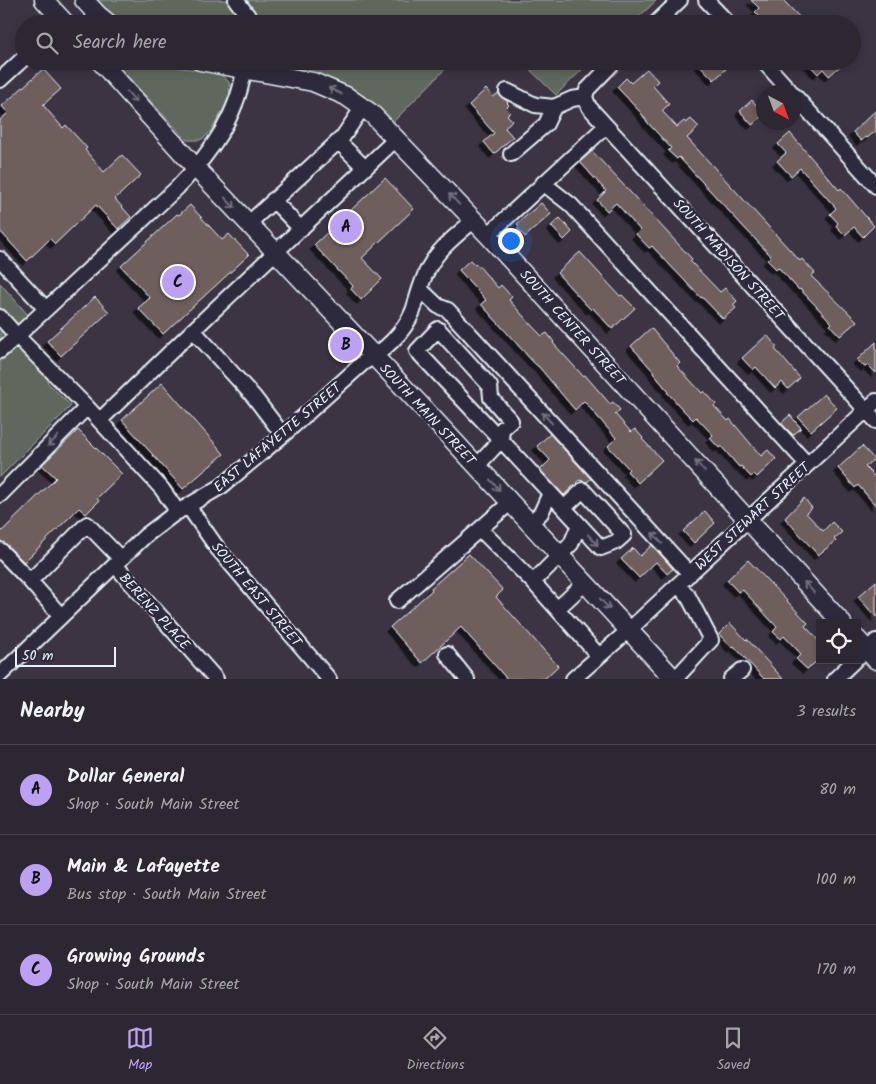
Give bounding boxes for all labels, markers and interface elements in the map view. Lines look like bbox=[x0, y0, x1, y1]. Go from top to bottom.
search box bbox=[15, 15, 861, 70]
text: Search here bbox=[73, 28, 167, 58]
icon: search bbox=[33, 29, 61, 57]
north arrow bbox=[756, 85, 801, 130]
one-way arrow bbox=[328, 86, 343, 95]
one-way arrow bbox=[126, 91, 138, 104]
one-way arrow bbox=[448, 193, 460, 205]
street label: SOUTH MADISON STREET bbox=[667, 194, 790, 327]
one-way arrow bbox=[224, 196, 236, 209]
pin: A bbox=[330, 208, 362, 246]
your location bbox=[498, 228, 524, 254]
pin: C bbox=[162, 263, 194, 301]
street label: SOUTH CENTER STREET bbox=[514, 265, 631, 392]
pin: B bbox=[330, 326, 362, 364]
street label: SOUTH MAIN STREET bbox=[374, 359, 482, 472]
street label: EAST LAFAYETTE STREET bbox=[209, 377, 348, 498]
one-way arrow bbox=[541, 412, 553, 425]
one-way arrow bbox=[47, 435, 59, 447]
street label: WEST STEWART STREET bbox=[690, 456, 816, 576]
one-way arrow bbox=[694, 460, 706, 473]
one-way arrow bbox=[489, 479, 501, 491]
one-way arrow bbox=[651, 531, 663, 544]
one-way arrow bbox=[587, 533, 599, 546]
street label: SOUTH EAST STREET bbox=[206, 537, 308, 653]
street label: BERENZ PLACE bbox=[113, 568, 196, 656]
one-way arrow bbox=[804, 580, 815, 593]
one-way arrow bbox=[599, 598, 611, 611]
map controls bbox=[816, 619, 861, 664]
button: locate bbox=[816, 619, 861, 664]
scale bar bbox=[15, 644, 116, 667]
text: 50 m bbox=[22, 645, 53, 667]
text: Nearby bbox=[20, 695, 85, 728]
text: 3 results bbox=[797, 699, 856, 724]
text: Dollar General bbox=[67, 762, 184, 792]
text: A bbox=[31, 777, 41, 802]
text: 80 m bbox=[819, 777, 856, 802]
text: Shop · South Main Street bbox=[67, 792, 240, 817]
text: Main & Lafayette bbox=[67, 852, 220, 882]
text: B bbox=[31, 867, 41, 892]
text: 100 m bbox=[816, 867, 856, 892]
text: Bus stop · South Main Street bbox=[67, 882, 267, 907]
text: Growing Grounds bbox=[67, 942, 205, 972]
text: C bbox=[31, 957, 41, 982]
text: 170 m bbox=[816, 957, 856, 982]
text: Shop · South Main Street bbox=[67, 972, 240, 997]
tab: Map bbox=[126, 1024, 154, 1076]
tab: Directions bbox=[406, 1024, 464, 1076]
tab: Saved bbox=[717, 1024, 750, 1076]

